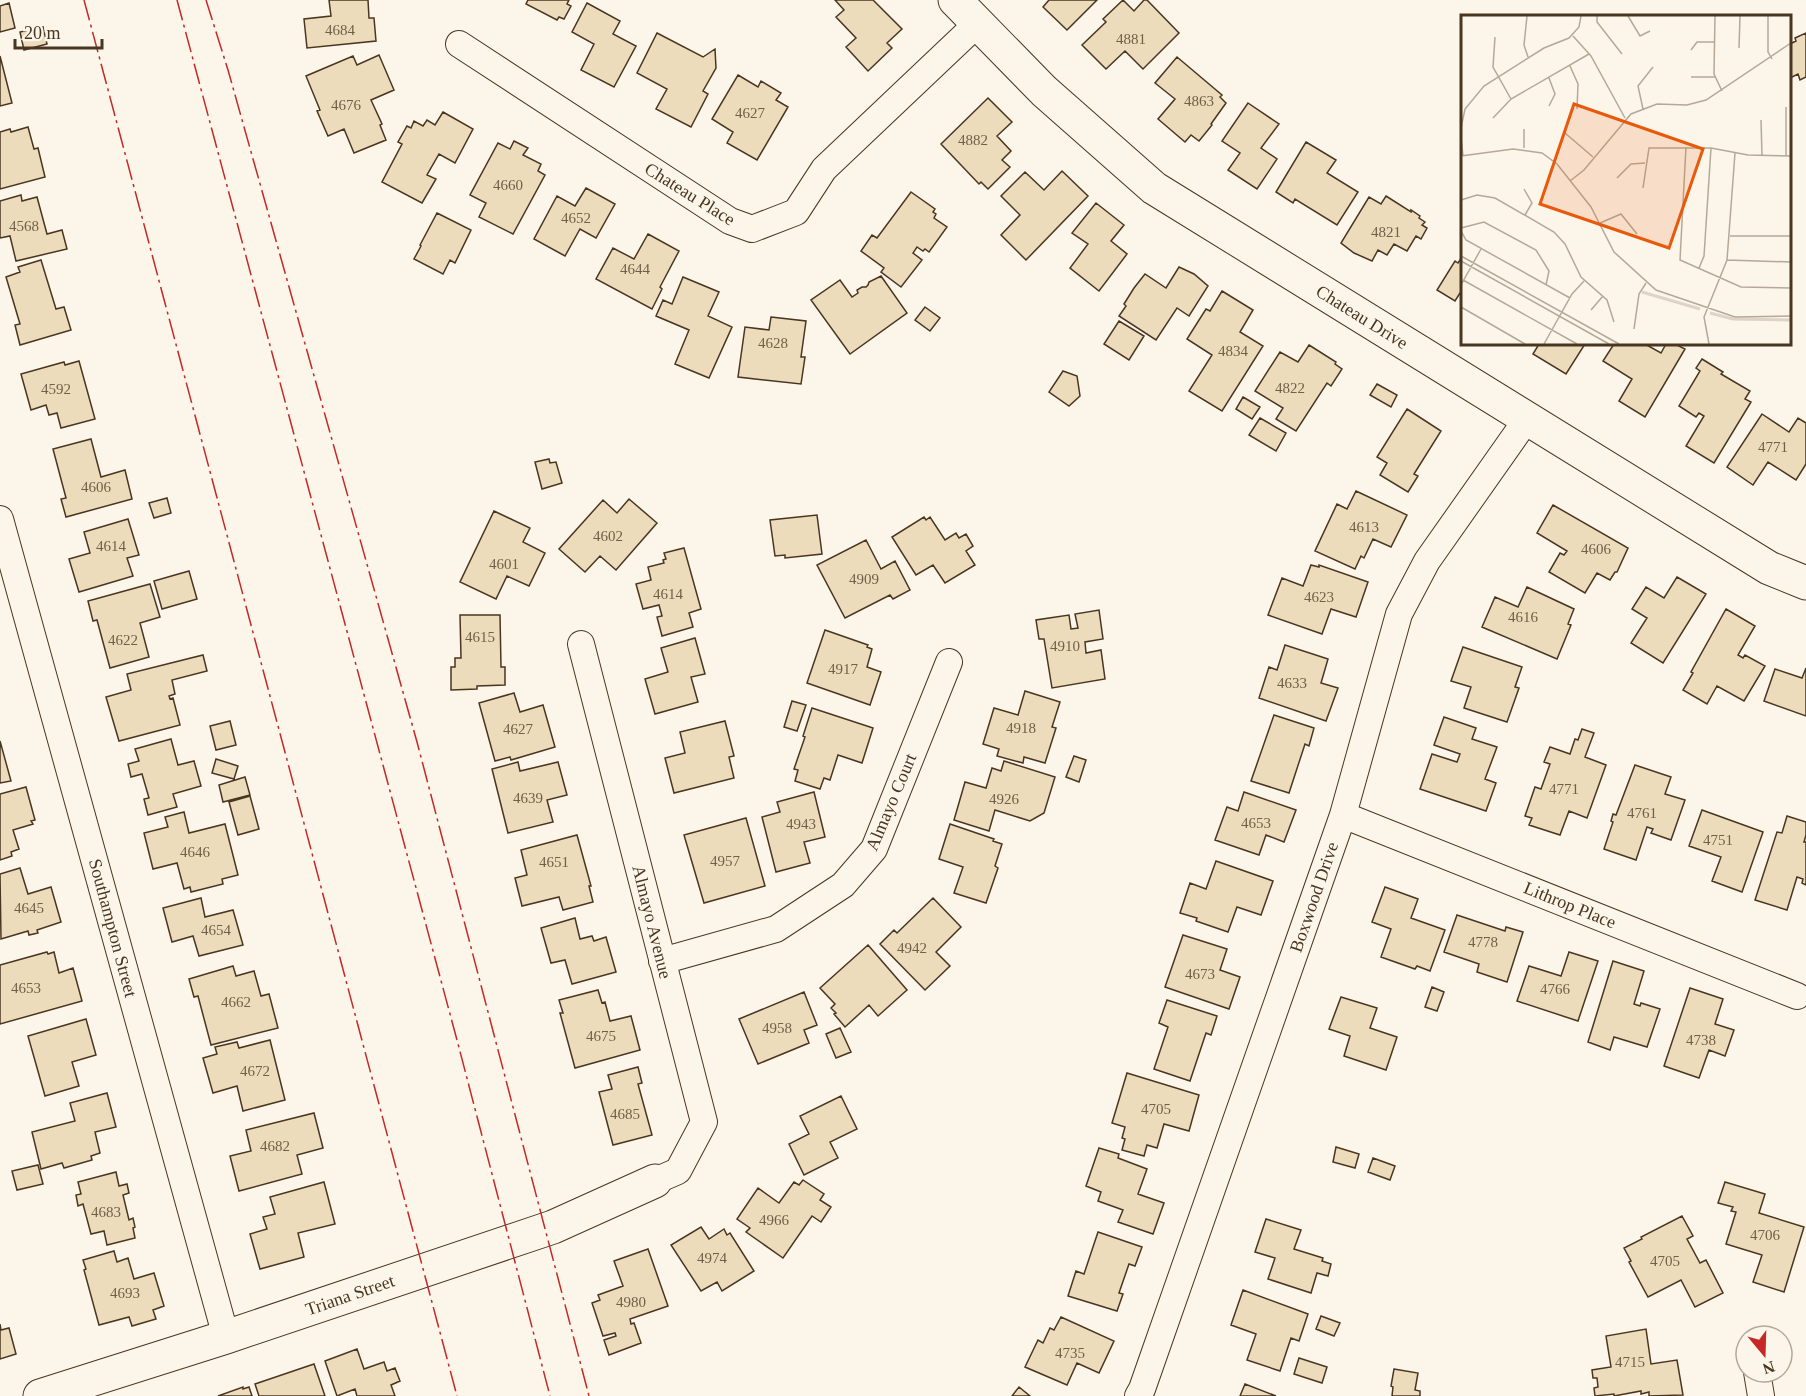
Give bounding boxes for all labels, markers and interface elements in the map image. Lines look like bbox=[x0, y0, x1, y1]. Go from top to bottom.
scale bar bbox=[15, 12, 102, 50]
inset map bbox=[1461, 15, 1791, 345]
house number: 4684 bbox=[325, 22, 356, 38]
text: 20 m bbox=[24, 23, 61, 43]
house number: 4881 bbox=[1116, 31, 1146, 47]
house number: 4863 bbox=[1184, 93, 1214, 109]
house number: 4676 bbox=[331, 97, 362, 113]
house number: 4627 bbox=[735, 105, 766, 121]
house number: 4882 bbox=[958, 132, 988, 148]
street label: Chateau Place bbox=[641, 158, 739, 230]
house number: 4660 bbox=[493, 177, 523, 193]
house number: 4652 bbox=[561, 210, 591, 226]
house number: 4568 bbox=[9, 218, 39, 234]
house number: 4821 bbox=[1371, 224, 1401, 240]
house number: 4644 bbox=[620, 261, 651, 277]
street label: Chateau Drive bbox=[1312, 281, 1412, 353]
house number: 4628 bbox=[758, 335, 788, 351]
house number: 4834 bbox=[1218, 343, 1249, 359]
house number: 4822 bbox=[1275, 380, 1305, 396]
house number: 4592 bbox=[41, 381, 71, 397]
house number: 4771 bbox=[1758, 439, 1788, 455]
house number: 4606 bbox=[81, 479, 112, 495]
house number: 4613 bbox=[1349, 519, 1379, 535]
house number: 4602 bbox=[593, 528, 623, 544]
house number: 4614 bbox=[96, 538, 127, 554]
house number: 4606 bbox=[1581, 541, 1612, 557]
house number: 4601 bbox=[489, 556, 519, 572]
house number: 4909 bbox=[849, 571, 879, 587]
house number: 4614 bbox=[653, 586, 684, 602]
house number: 4623 bbox=[1304, 589, 1334, 605]
house number: 4616 bbox=[1508, 609, 1539, 625]
house number: 4615 bbox=[465, 629, 495, 645]
house number: 4622 bbox=[108, 632, 138, 648]
house number: 4910 bbox=[1050, 638, 1080, 654]
house number: 4917 bbox=[828, 661, 859, 677]
house number: 4633 bbox=[1277, 675, 1307, 691]
house number: 4918 bbox=[1006, 720, 1036, 736]
house number: 4627 bbox=[503, 721, 534, 737]
street label: Almayo Court bbox=[862, 750, 920, 854]
house number: 4771 bbox=[1549, 781, 1579, 797]
house number: 4639 bbox=[513, 790, 543, 806]
house number: 4926 bbox=[989, 791, 1020, 807]
house number: 4761 bbox=[1627, 805, 1657, 821]
house number: 4653 bbox=[1241, 815, 1271, 831]
house number: 4943 bbox=[786, 816, 816, 832]
house number: 4751 bbox=[1703, 832, 1733, 848]
street label: Boxwood Drive bbox=[1286, 839, 1342, 955]
house number: 4646 bbox=[180, 844, 211, 860]
house number: 4957 bbox=[710, 853, 741, 869]
house number: 4651 bbox=[539, 854, 569, 870]
street label: Southampton Street bbox=[85, 857, 141, 999]
street label: Almayo Avenue bbox=[628, 863, 676, 981]
street label: Lithrop Place bbox=[1521, 877, 1619, 933]
house number: 4645 bbox=[14, 900, 44, 916]
house number: 4654 bbox=[201, 922, 232, 938]
house number: 4778 bbox=[1468, 934, 1498, 950]
house number: 4942 bbox=[897, 940, 927, 956]
house number: 4673 bbox=[1185, 966, 1215, 982]
house number: 4653 bbox=[11, 980, 41, 996]
house number: 4766 bbox=[1540, 981, 1571, 997]
house number: 4662 bbox=[221, 994, 251, 1010]
house number: 4958 bbox=[762, 1020, 792, 1036]
house number: 4675 bbox=[586, 1028, 616, 1044]
house number: 4738 bbox=[1686, 1032, 1716, 1048]
house number: 4672 bbox=[240, 1063, 270, 1079]
house number: 4705 bbox=[1141, 1101, 1171, 1117]
house number: 4685 bbox=[610, 1106, 640, 1122]
house number: 4682 bbox=[260, 1138, 290, 1154]
house number: 4683 bbox=[91, 1204, 121, 1220]
house number: 4966 bbox=[759, 1212, 790, 1228]
house number: 4706 bbox=[1750, 1227, 1781, 1243]
house number: 4974 bbox=[697, 1250, 728, 1266]
house number: 4705 bbox=[1650, 1253, 1680, 1269]
street label: Triana Street bbox=[303, 1270, 397, 1320]
house number: 4693 bbox=[110, 1285, 140, 1301]
house number: 4980 bbox=[616, 1294, 646, 1310]
north arrow bbox=[1734, 1324, 1794, 1384]
house number: 4735 bbox=[1055, 1345, 1085, 1361]
house number: 4715 bbox=[1615, 1354, 1645, 1370]
text: N bbox=[1760, 1358, 1777, 1378]

